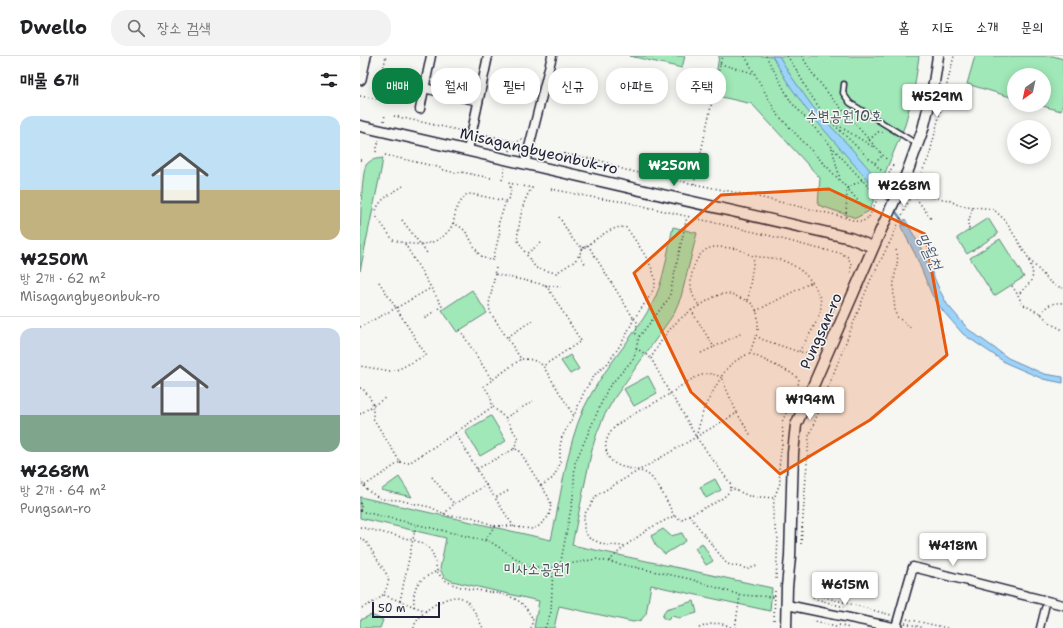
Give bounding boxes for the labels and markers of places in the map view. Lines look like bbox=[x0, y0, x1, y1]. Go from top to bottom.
pin: ₩529M bbox=[909, 84, 965, 118]
pin: ₩250M bbox=[646, 153, 702, 187]
pin: ₩268M bbox=[876, 173, 932, 207]
pin: ₩194M bbox=[782, 387, 838, 421]
pin: ₩418M bbox=[925, 533, 981, 567]
pin: ₩615M bbox=[817, 572, 873, 606]

